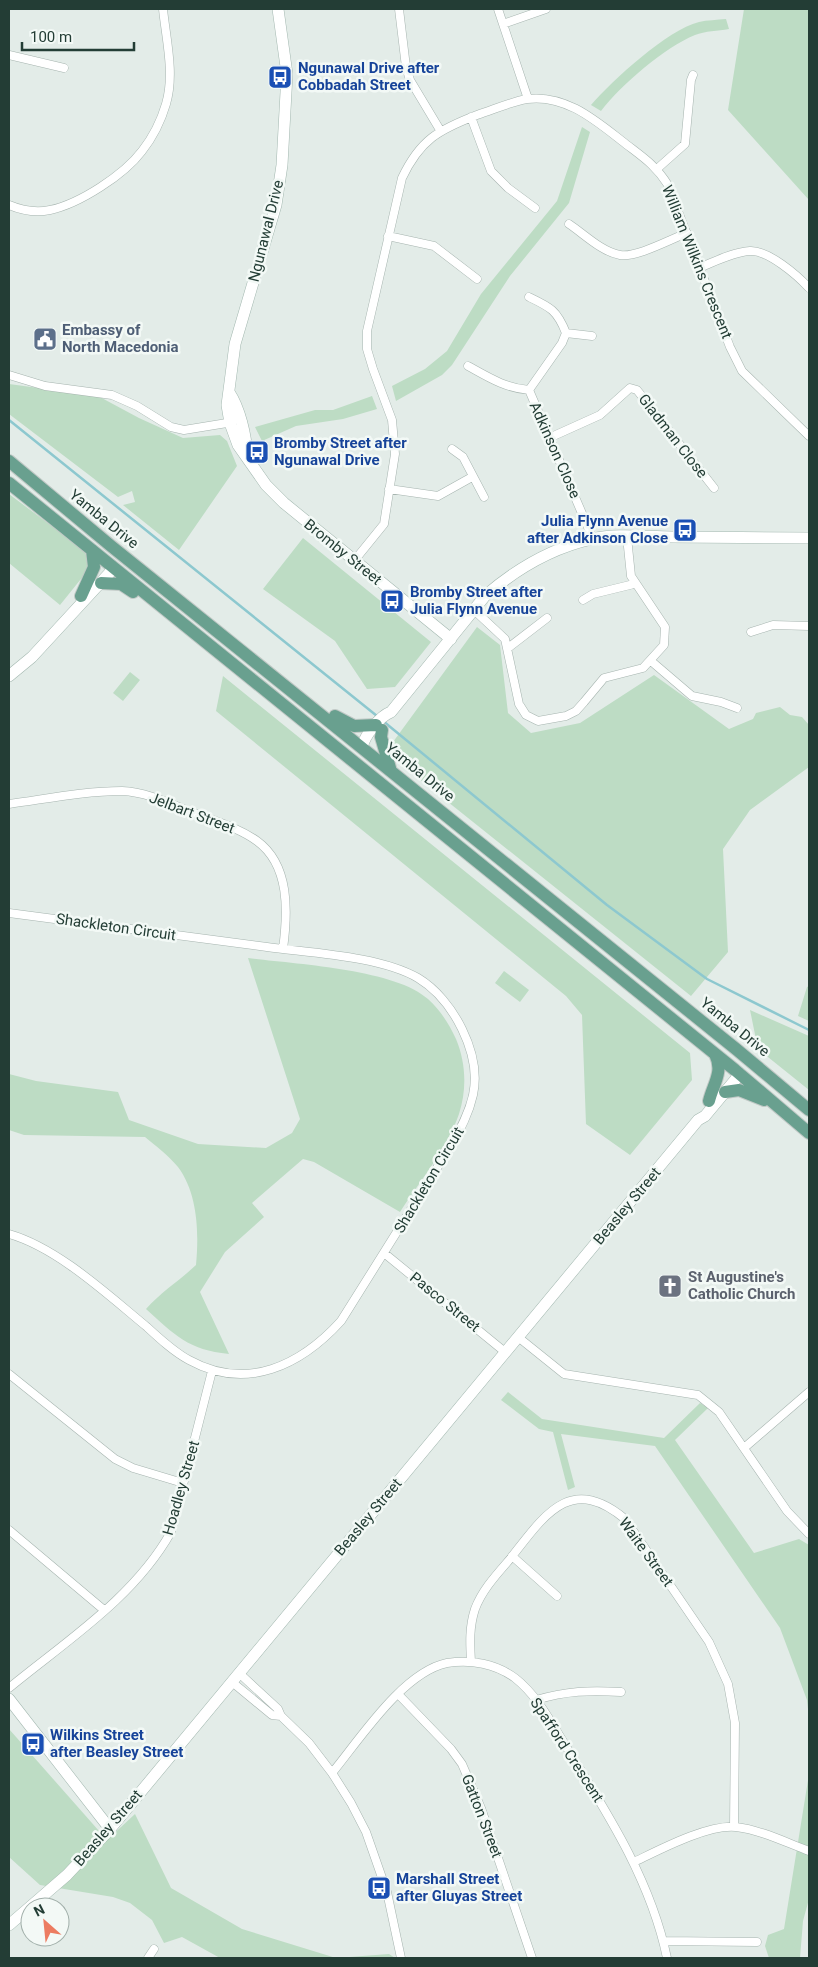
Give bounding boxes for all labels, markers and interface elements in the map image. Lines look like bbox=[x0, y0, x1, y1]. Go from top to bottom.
scale bar bbox=[22, 20, 135, 52]
text: 100 m bbox=[30, 28, 72, 46]
place label: Ngunawal Drive after Cobbadah Street bbox=[298, 59, 440, 94]
bus stop icon: Ngunawal Drive after Cobbadah Street bbox=[267, 64, 293, 90]
street label: Ngunawal Drive bbox=[245, 178, 287, 284]
street label: William Wilkins Crescent bbox=[658, 183, 736, 341]
place label: Embassy of North Macedonia bbox=[62, 321, 179, 356]
public building icon: Embassy of North Macedonia bbox=[32, 326, 58, 352]
street label: Gladman Close bbox=[635, 390, 711, 482]
street label: Adkinson Close bbox=[526, 399, 584, 501]
place label: Bromby Street after Ngunawal Drive bbox=[274, 434, 407, 469]
bus stop icon: Bromby Street after Ngunawal Drive bbox=[244, 439, 270, 465]
street label: Yamba Drive bbox=[66, 486, 142, 552]
place label: Julia Flynn Avenue after Adkinson Close bbox=[527, 512, 668, 547]
street label: Bromby Street bbox=[301, 515, 386, 589]
bus stop icon: Julia Flynn Avenue after Adkinson Close bbox=[672, 517, 698, 543]
place label: Bromby Street after Julia Flynn Avenue bbox=[410, 583, 543, 618]
bus stop icon: Bromby Street after Julia Flynn Avenue bbox=[379, 588, 405, 614]
street label: Yamba Drive bbox=[382, 739, 458, 805]
street label: Jelbart Street bbox=[147, 788, 237, 838]
street label: Shackleton Circuit bbox=[55, 910, 177, 944]
street label: Yamba Drive bbox=[697, 994, 773, 1060]
street label: Shackleton Circuit bbox=[390, 1124, 468, 1236]
street label: Beasley Street bbox=[590, 1164, 665, 1248]
street label: Pasco Street bbox=[406, 1268, 484, 1336]
place label: St Augustine's Catholic Church bbox=[688, 1268, 795, 1303]
church icon: St Augustine's Catholic Church bbox=[657, 1273, 683, 1299]
street label: Hoadley Street bbox=[159, 1438, 203, 1537]
street label: Beasley Street bbox=[331, 1475, 406, 1559]
street label: Waite Street bbox=[615, 1514, 677, 1590]
street label: Spafford Crescent bbox=[527, 1694, 608, 1806]
place label: Wilkins Street after Beasley Street bbox=[50, 1726, 183, 1761]
bus stop icon: Wilkins Street after Beasley Street bbox=[20, 1731, 46, 1757]
street label: Gatton Street bbox=[458, 1772, 506, 1860]
street label: Beasley Street bbox=[70, 1786, 146, 1870]
place label: Marshall Street after Gluyas Street bbox=[396, 1870, 522, 1905]
bus stop icon: Marshall Street after Gluyas Street bbox=[366, 1875, 392, 1901]
north arrow bbox=[20, 1897, 70, 1947]
text: N bbox=[31, 1901, 47, 1920]

